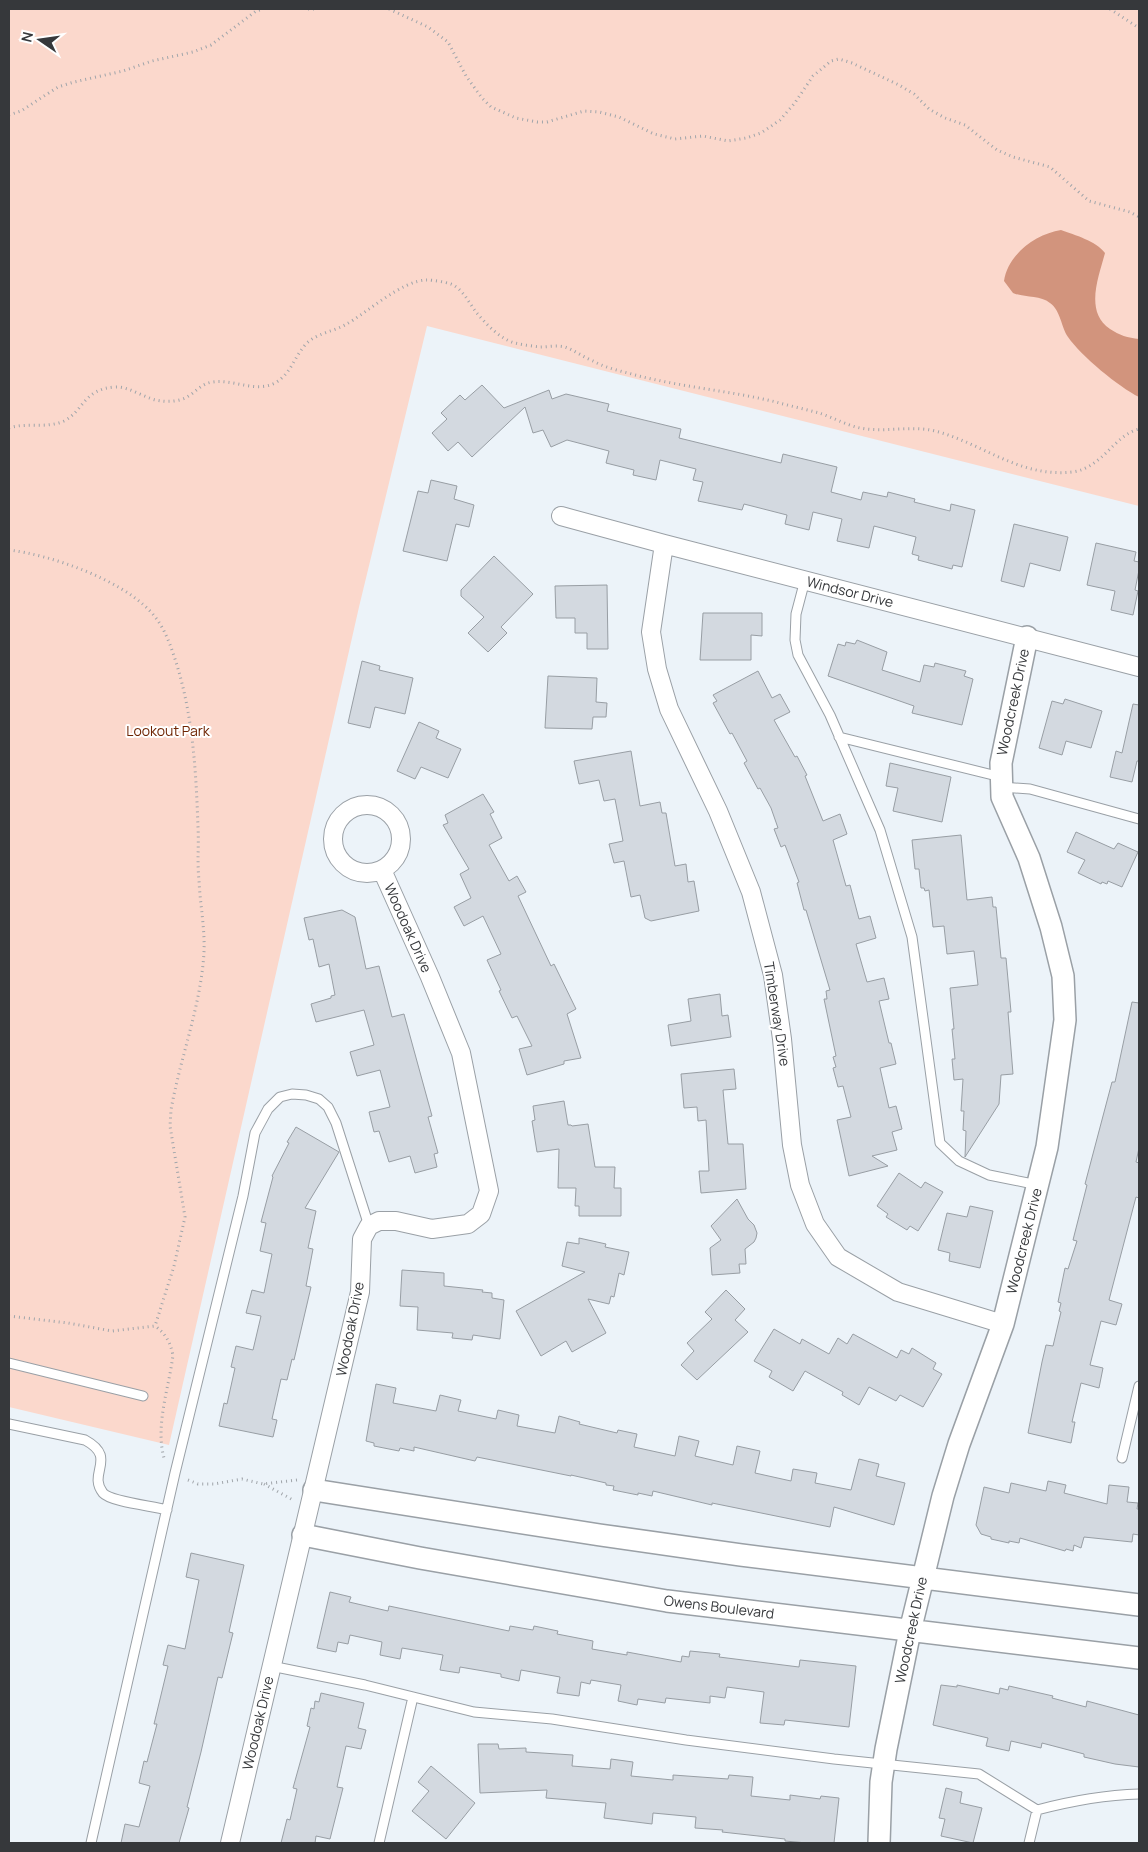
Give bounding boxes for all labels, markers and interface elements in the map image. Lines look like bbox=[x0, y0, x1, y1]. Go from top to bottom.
north arrow bbox=[15, 15, 65, 65]
text: N bbox=[16, 30, 37, 44]
street label: Windsor Drive bbox=[805, 572, 896, 611]
street label: Woodcreek Drive bbox=[992, 647, 1033, 757]
park label: Lookout Park bbox=[126, 721, 211, 740]
street label: Woodoak Drive bbox=[380, 880, 437, 975]
street label: Timberway Drive bbox=[760, 960, 795, 1068]
street label: Woodcreek Drive bbox=[1001, 1186, 1046, 1296]
street label: Woodoak Drive bbox=[331, 1280, 368, 1378]
street label: Woodcreek Drive bbox=[890, 1575, 931, 1685]
street label: Owens Boulevard bbox=[663, 1590, 775, 1623]
street label: Woodoak Drive bbox=[237, 1674, 278, 1772]

